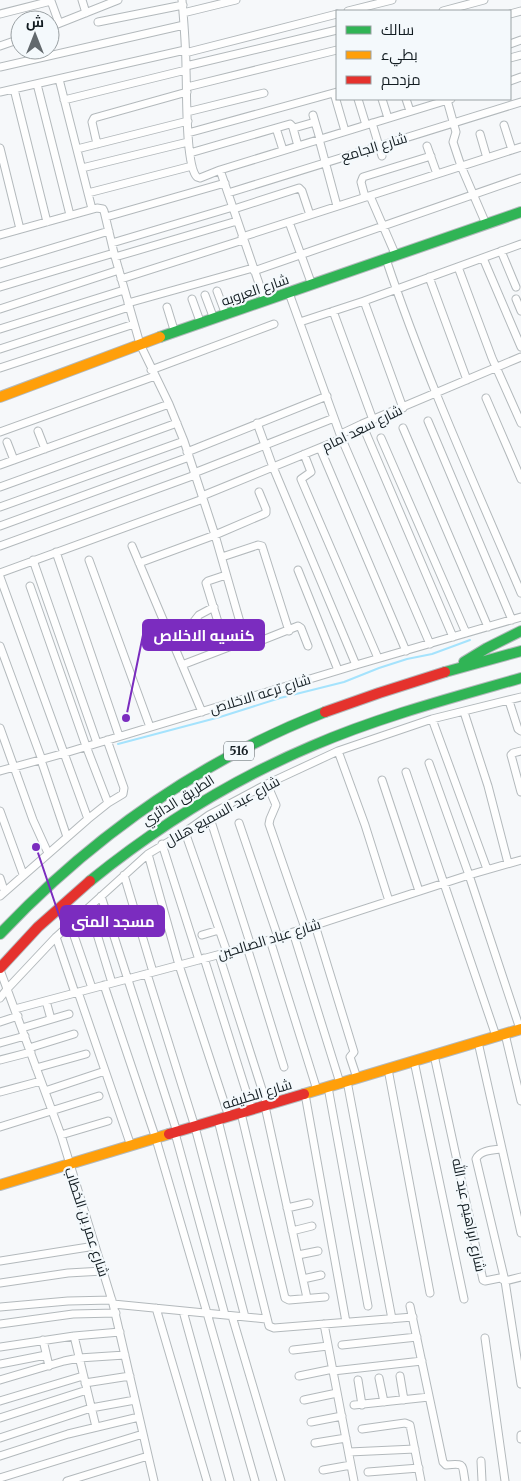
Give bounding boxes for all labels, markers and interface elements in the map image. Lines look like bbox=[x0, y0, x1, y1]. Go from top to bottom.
north arrow bbox=[10, 10, 60, 60]
legend bbox=[336, 10, 511, 100]
text: ش bbox=[26, 13, 44, 31]
text: سالك bbox=[381, 20, 414, 39]
text: بطيء bbox=[381, 45, 418, 67]
text: مزدحم bbox=[381, 70, 421, 90]
street label: شارع الجامع bbox=[339, 128, 409, 166]
street label: شارع العروبه bbox=[219, 270, 291, 310]
street label: شارع سعد امام bbox=[319, 401, 406, 456]
callout: كنسيه الاخلاص bbox=[143, 620, 264, 650]
text: كنسيه الاخلاص bbox=[153, 626, 255, 645]
street label: شارع ترعه الاخلاص bbox=[207, 670, 313, 718]
road number: 516 bbox=[224, 741, 254, 760]
street label: الطريق الدائري bbox=[138, 771, 219, 832]
street label: شارع عبد السميع هلال bbox=[161, 772, 283, 850]
callout: مسجد المنى bbox=[61, 906, 164, 936]
text: مسجد المنى bbox=[71, 912, 155, 931]
street label: شارع عباد الصالحين bbox=[215, 915, 323, 963]
street label: شارع الخليفه bbox=[220, 1075, 294, 1113]
street label: شارع ابراهيم عبد الله bbox=[447, 1157, 490, 1274]
street label: شارع عمر بن الخطاب bbox=[61, 1165, 113, 1279]

